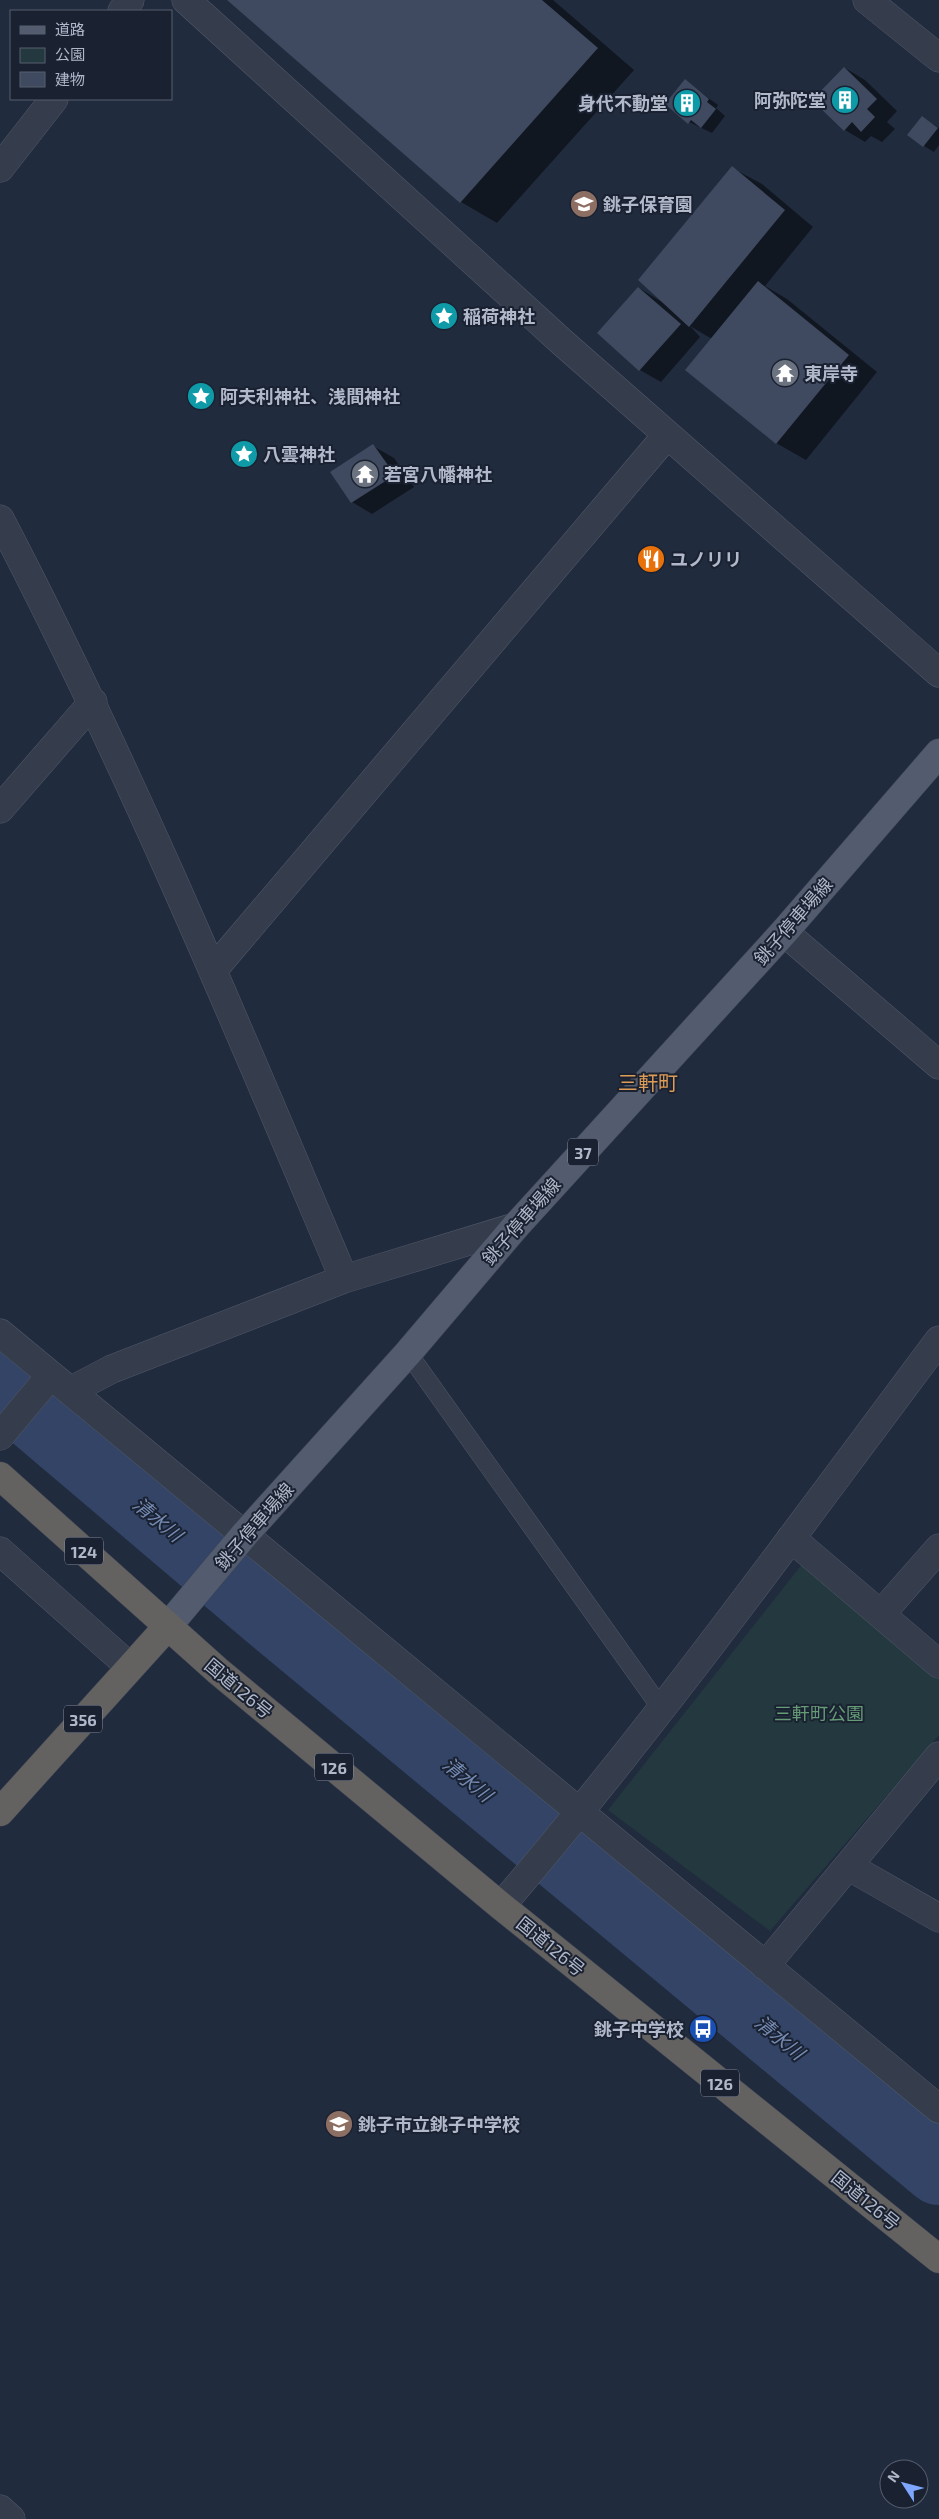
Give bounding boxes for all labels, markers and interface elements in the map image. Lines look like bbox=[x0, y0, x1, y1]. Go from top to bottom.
legend bbox=[10, 10, 172, 100]
text: 道路 bbox=[55, 20, 85, 38]
text: 公園 bbox=[55, 45, 85, 63]
text: 建物 bbox=[55, 70, 85, 88]
building icon: 阿弥陀堂 bbox=[830, 85, 860, 115]
building icon: 身代不動堂 bbox=[672, 88, 702, 118]
place label: 阿弥陀堂 bbox=[754, 89, 826, 111]
place label: 身代不動堂 bbox=[578, 92, 668, 114]
school or university icon: 銚子保育園 bbox=[569, 189, 599, 219]
place label: 銚子保育園 bbox=[602, 193, 693, 215]
place icon: 稲荷神社 bbox=[429, 301, 459, 331]
place label: 稲荷神社 bbox=[463, 305, 535, 327]
temple icon: 東岸寺 bbox=[770, 358, 800, 388]
place label: 東岸寺 bbox=[804, 362, 858, 384]
place icon: 阿夫利神社、浅間神社 bbox=[186, 381, 216, 411]
place label: 阿夫利神社、浅間神社 bbox=[220, 385, 400, 407]
place icon: 八雲神社 bbox=[229, 439, 259, 469]
place label: 八雲神社 bbox=[263, 443, 335, 465]
temple icon: 若宮八幡神社 bbox=[350, 459, 380, 489]
place label: 若宮八幡神社 bbox=[384, 463, 492, 485]
restaurant icon: ユノリリ bbox=[636, 544, 666, 574]
place label: ユノリリ bbox=[670, 548, 742, 570]
street label: 銚子停車場線 bbox=[749, 873, 837, 969]
district label: 三軒町 bbox=[618, 1070, 678, 1094]
road number: 37 bbox=[568, 1138, 598, 1166]
street label: 銚子停車場線 bbox=[477, 1173, 565, 1269]
street label: 銚子停車場線 bbox=[210, 1478, 298, 1574]
water label: 清水川 bbox=[129, 1492, 189, 1547]
road number: 124 bbox=[65, 1538, 103, 1564]
street label: 国道126号 bbox=[201, 1653, 277, 1723]
park label: 三軒町公園 bbox=[774, 1702, 864, 1724]
road number: 356 bbox=[64, 1706, 102, 1732]
water label: 清水川 bbox=[439, 1752, 499, 1807]
road number: 126 bbox=[315, 1754, 353, 1780]
street label: 国道126号 bbox=[512, 1912, 590, 1980]
water label: 清水川 bbox=[751, 2010, 811, 2065]
bus stop icon: 銚子中学校 bbox=[688, 2014, 718, 2044]
place label: 銚子中学校 bbox=[593, 2018, 684, 2040]
road number: 126 bbox=[701, 2070, 739, 2096]
school or university icon: 銚子市立銚子中学校 bbox=[324, 2109, 354, 2139]
place label: 銚子市立銚子中学校 bbox=[357, 2113, 520, 2135]
street label: 国道126号 bbox=[827, 2166, 905, 2234]
north arrow bbox=[879, 2459, 929, 2509]
text: N bbox=[883, 2467, 903, 2485]

